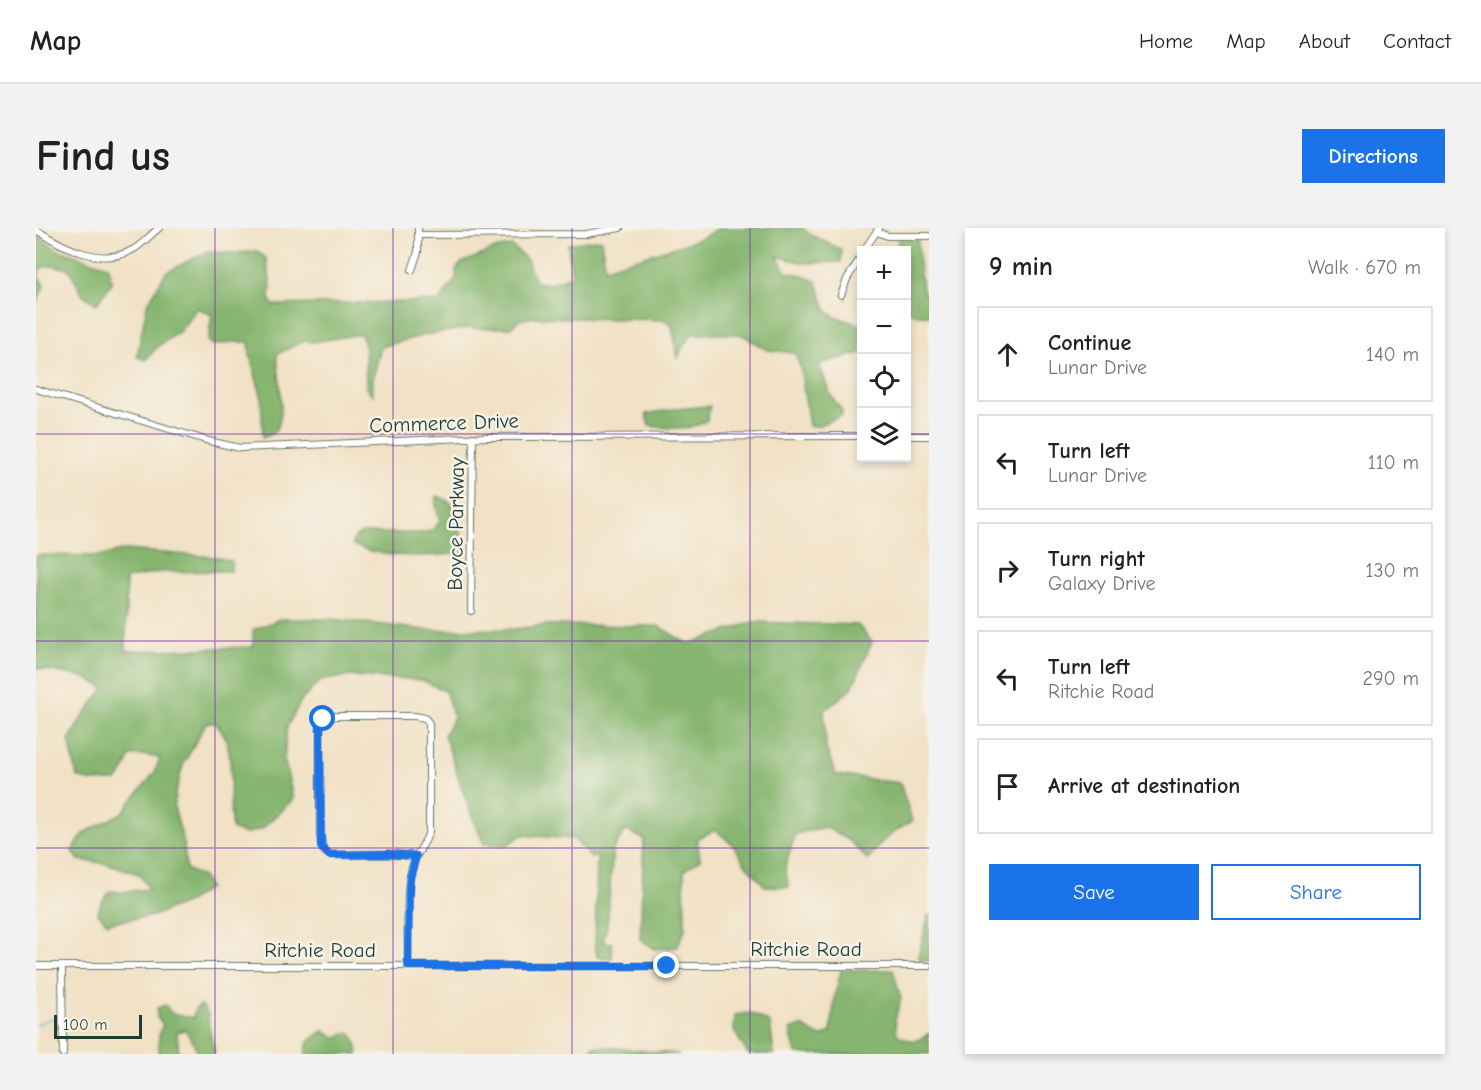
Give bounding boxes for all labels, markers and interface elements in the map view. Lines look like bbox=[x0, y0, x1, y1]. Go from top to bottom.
text: Map bbox=[30, 25, 81, 57]
text: Home bbox=[1139, 29, 1193, 53]
text: Map bbox=[1226, 29, 1266, 53]
text: About bbox=[1299, 29, 1350, 53]
text: Contact bbox=[1383, 29, 1451, 53]
button: Directions bbox=[1302, 129, 1445, 183]
text: Find us bbox=[36, 132, 170, 181]
map controls bbox=[857, 246, 911, 462]
button: + bbox=[857, 246, 911, 300]
text: 9 min bbox=[989, 252, 1053, 282]
text: Walk · 670 m bbox=[1308, 256, 1421, 279]
button: − bbox=[857, 300, 911, 354]
text: Continue bbox=[1048, 330, 1131, 356]
icon: ahead bbox=[991, 338, 1024, 371]
text: 140 m bbox=[1366, 343, 1419, 366]
button: locate bbox=[857, 354, 911, 408]
text: Lunar Drive bbox=[1048, 356, 1147, 379]
street label: Commerce Drive bbox=[369, 408, 519, 438]
button: layers bbox=[857, 408, 911, 462]
text: Turn left bbox=[1048, 438, 1130, 464]
icon: left bbox=[991, 446, 1024, 479]
text: 110 m bbox=[1368, 451, 1419, 474]
street label: Boyce Parkway bbox=[443, 457, 469, 591]
text: Lunar Drive bbox=[1048, 464, 1147, 487]
text: Turn right bbox=[1048, 546, 1145, 572]
icon: right bbox=[991, 554, 1024, 587]
text: 130 m bbox=[1366, 559, 1419, 582]
text: Galaxy Drive bbox=[1048, 572, 1155, 595]
text: Turn left bbox=[1048, 654, 1130, 680]
icon: left bbox=[991, 662, 1024, 695]
text: 290 m bbox=[1363, 667, 1419, 690]
text: Ritchie Road bbox=[1048, 680, 1154, 703]
route start bbox=[309, 705, 335, 731]
icon: arrive bbox=[991, 770, 1024, 803]
text: Arrive at destination bbox=[1048, 773, 1240, 799]
button: Save bbox=[989, 864, 1199, 920]
button: Share bbox=[1211, 864, 1421, 920]
street label: Ritchie Road bbox=[750, 937, 862, 961]
street label: Ritchie Road bbox=[264, 938, 376, 962]
route end bbox=[653, 952, 679, 978]
scale bar bbox=[54, 1012, 142, 1040]
text: 100 m bbox=[63, 1016, 107, 1034]

